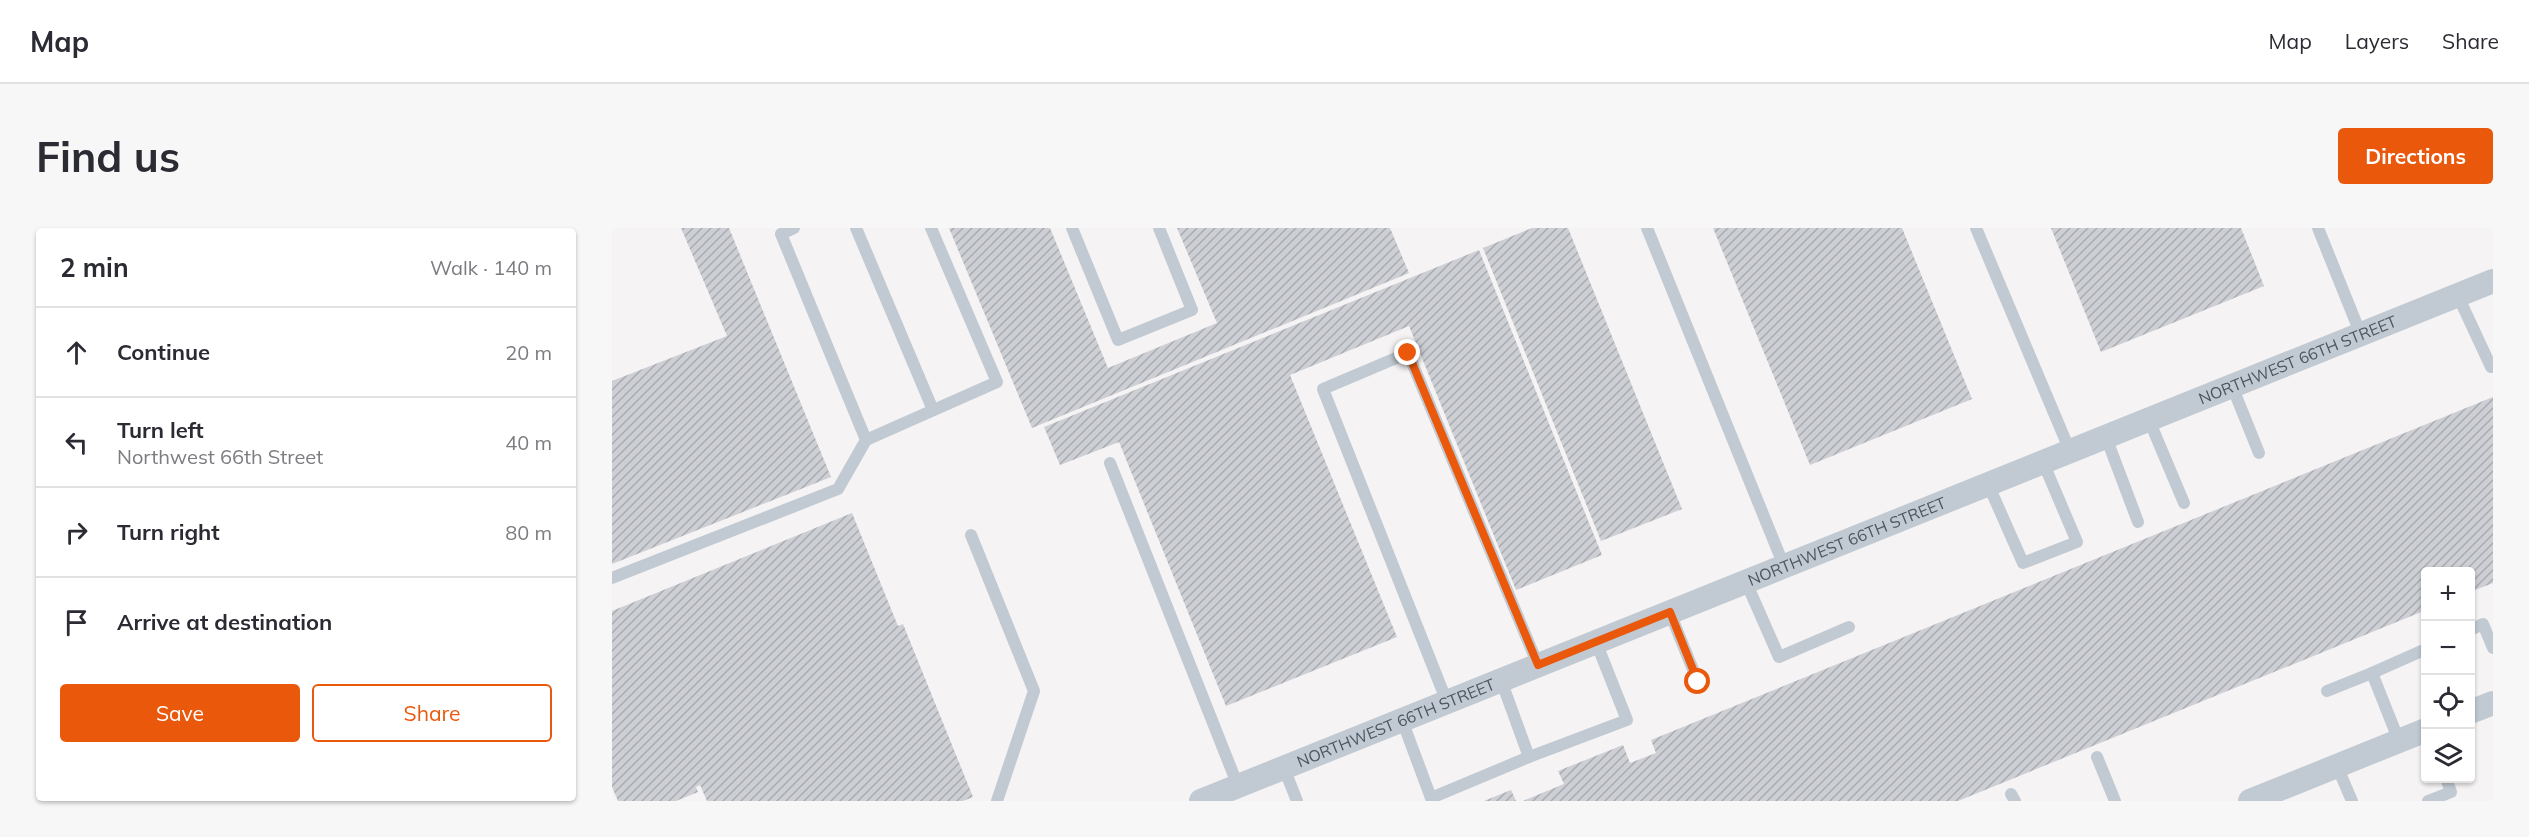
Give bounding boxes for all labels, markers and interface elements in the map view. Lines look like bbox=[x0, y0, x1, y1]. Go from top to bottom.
text: Map bbox=[30, 24, 89, 59]
text: Map bbox=[2269, 28, 2312, 54]
text: Layers bbox=[2345, 28, 2409, 54]
text: Share bbox=[2442, 28, 2499, 54]
button: Directions bbox=[2338, 128, 2493, 184]
text: Find us bbox=[36, 130, 180, 183]
text: 2 min bbox=[60, 251, 129, 284]
text: Walk · 140 m bbox=[430, 255, 552, 280]
street label: NORTHWEST 66TH STREET bbox=[2196, 311, 2400, 408]
icon: ahead bbox=[60, 336, 93, 369]
text: Continue bbox=[117, 338, 210, 366]
route end bbox=[1394, 339, 1420, 365]
text: 20 m bbox=[505, 340, 552, 365]
text: Turn left bbox=[117, 416, 204, 444]
icon: left bbox=[60, 426, 93, 459]
text: 40 m bbox=[505, 430, 552, 455]
text: Northwest 66th Street bbox=[117, 444, 323, 469]
street label: NORTHWEST 66TH STREET bbox=[1745, 492, 1949, 590]
icon: right bbox=[60, 516, 93, 549]
text: Turn right bbox=[117, 518, 220, 546]
text: 80 m bbox=[505, 520, 552, 545]
map controls bbox=[2421, 567, 2475, 783]
button: + bbox=[2421, 567, 2475, 621]
icon: arrive bbox=[60, 606, 93, 639]
text: Arrive at destination bbox=[117, 608, 332, 636]
button: − bbox=[2421, 621, 2475, 675]
route start bbox=[1684, 668, 1710, 694]
street label: NORTHWEST 66TH STREET bbox=[1294, 674, 1498, 771]
button: locate bbox=[2421, 675, 2475, 729]
button: Save bbox=[60, 684, 300, 742]
button: Share bbox=[312, 684, 552, 742]
button: layers bbox=[2421, 729, 2475, 783]

